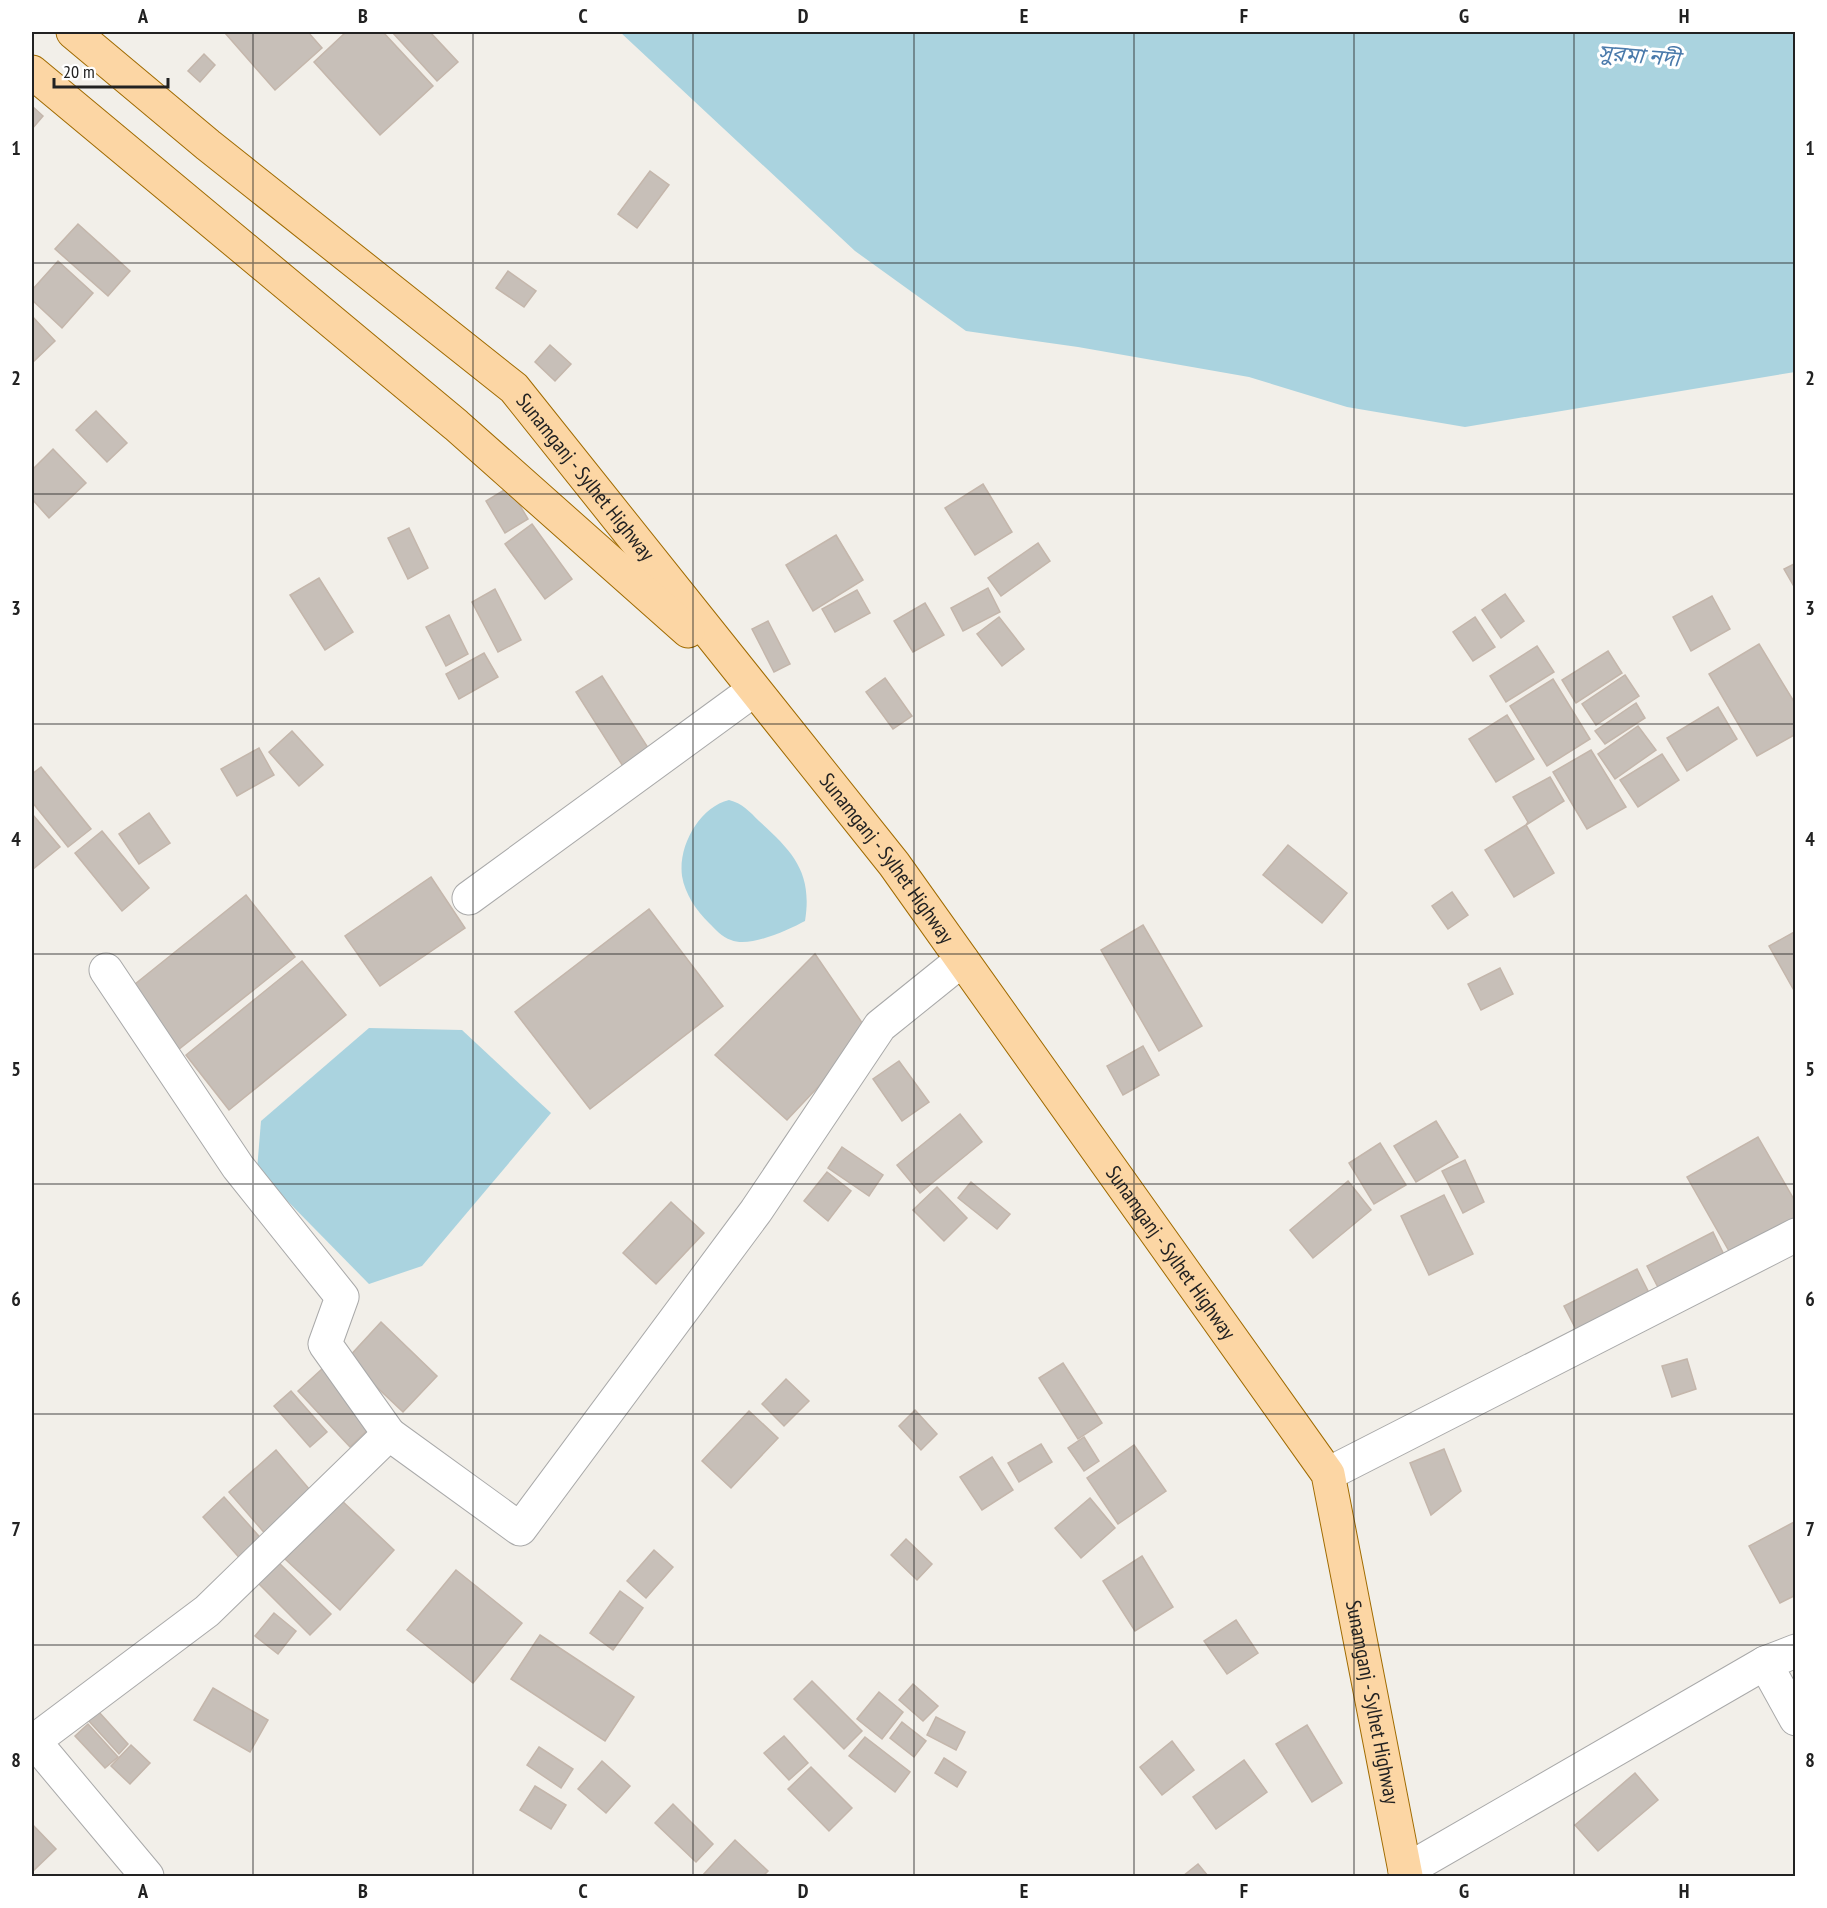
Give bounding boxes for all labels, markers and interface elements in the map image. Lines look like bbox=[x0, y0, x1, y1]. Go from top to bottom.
text: A bbox=[137, 3, 149, 29]
text: B bbox=[358, 3, 368, 29]
text: C bbox=[578, 3, 588, 29]
text: D bbox=[798, 3, 809, 29]
text: E bbox=[1020, 3, 1028, 29]
text: F bbox=[1240, 3, 1248, 29]
text: G bbox=[1459, 3, 1469, 29]
text: H bbox=[1679, 3, 1689, 29]
water label: সুরমা নদী bbox=[1597, 37, 1685, 73]
scale bar bbox=[54, 51, 168, 89]
text: 20 m bbox=[63, 60, 95, 83]
text: 1 bbox=[11, 135, 21, 161]
text: 1 bbox=[1805, 135, 1815, 161]
text: 2 bbox=[11, 365, 21, 391]
text: 2 bbox=[1805, 365, 1815, 391]
street label: Sunamganj - Sylhet Highway bbox=[511, 388, 661, 566]
text: 3 bbox=[11, 595, 21, 621]
text: 3 bbox=[1805, 595, 1815, 621]
street label: Sunamganj - Sylhet Highway bbox=[814, 767, 960, 949]
text: 4 bbox=[11, 826, 21, 852]
text: 4 bbox=[1805, 826, 1815, 852]
text: 5 bbox=[11, 1056, 21, 1082]
text: 5 bbox=[1805, 1056, 1815, 1082]
street label: Sunamganj - Sylhet Highway bbox=[1100, 1160, 1242, 1345]
text: 6 bbox=[11, 1286, 21, 1312]
text: 6 bbox=[1805, 1286, 1815, 1312]
text: 7 bbox=[11, 1516, 21, 1542]
text: 7 bbox=[1805, 1516, 1815, 1542]
street label: Sunamganj - Sylhet Highway bbox=[1340, 1598, 1406, 1806]
text: 8 bbox=[11, 1747, 21, 1773]
text: 8 bbox=[1805, 1747, 1815, 1773]
text: A bbox=[137, 1878, 149, 1904]
text: B bbox=[358, 1878, 368, 1904]
text: C bbox=[578, 1878, 588, 1904]
text: D bbox=[798, 1878, 809, 1904]
text: E bbox=[1020, 1878, 1028, 1904]
text: F bbox=[1240, 1878, 1248, 1904]
text: G bbox=[1459, 1878, 1469, 1904]
text: H bbox=[1679, 1878, 1689, 1904]

